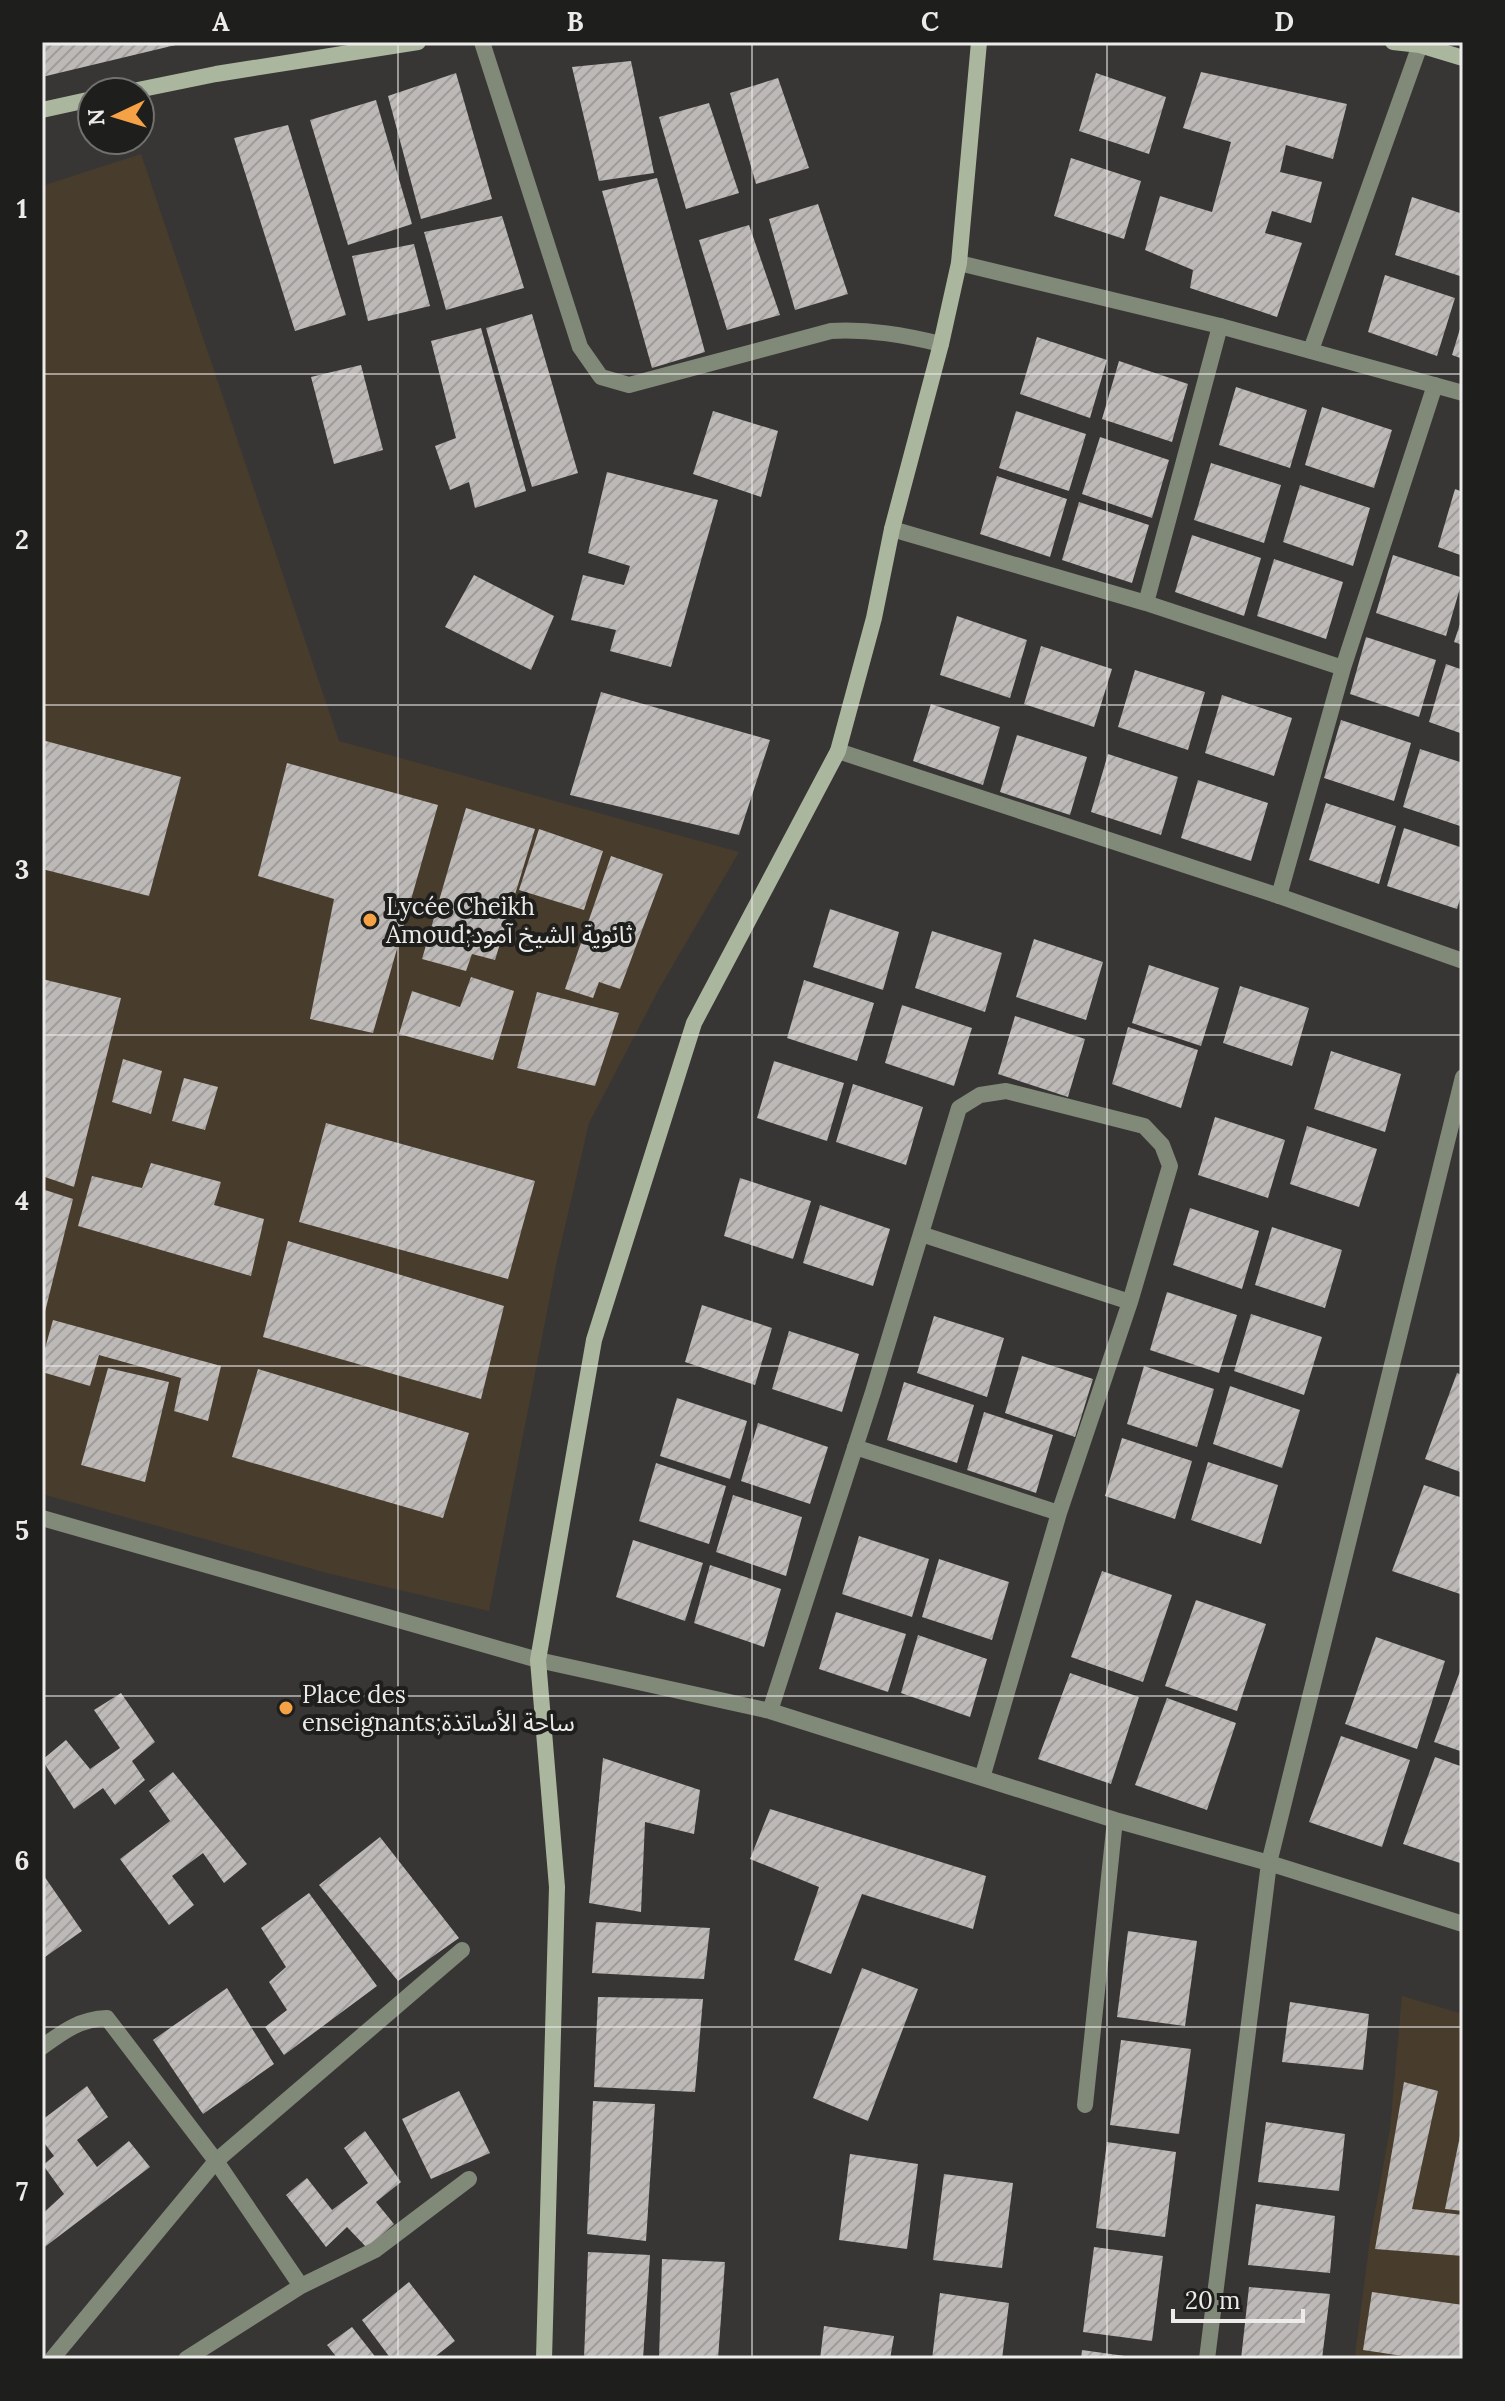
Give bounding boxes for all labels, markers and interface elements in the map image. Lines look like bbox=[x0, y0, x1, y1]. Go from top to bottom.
text: A bbox=[212, 5, 230, 38]
text: B bbox=[566, 5, 584, 38]
text: C bbox=[921, 5, 939, 38]
text: D bbox=[1274, 5, 1294, 38]
north arrow bbox=[76, 76, 156, 156]
text: N bbox=[81, 108, 111, 127]
text: 1 bbox=[17, 192, 27, 225]
text: 2 bbox=[15, 523, 29, 556]
text: 3 bbox=[15, 853, 29, 886]
place label: Lycée Cheikh Amoud;ثانوية الشيخ آمود bbox=[385, 891, 633, 952]
marker: Lycée Cheikh Amoud;ثانوية الشيخ آمود bbox=[361, 911, 379, 929]
text: 4 bbox=[15, 1184, 29, 1217]
text: 5 bbox=[15, 1514, 29, 1547]
place label: Place des enseignants;ساحة الأساتذة bbox=[302, 1679, 575, 1738]
marker: Place des enseignants;ساحة الأساتذة bbox=[277, 1699, 295, 1717]
text: 6 bbox=[15, 1844, 29, 1877]
text: 7 bbox=[16, 2175, 28, 2208]
scale bar bbox=[1173, 2273, 1303, 2323]
text: 20 m bbox=[1185, 2285, 1241, 2316]

